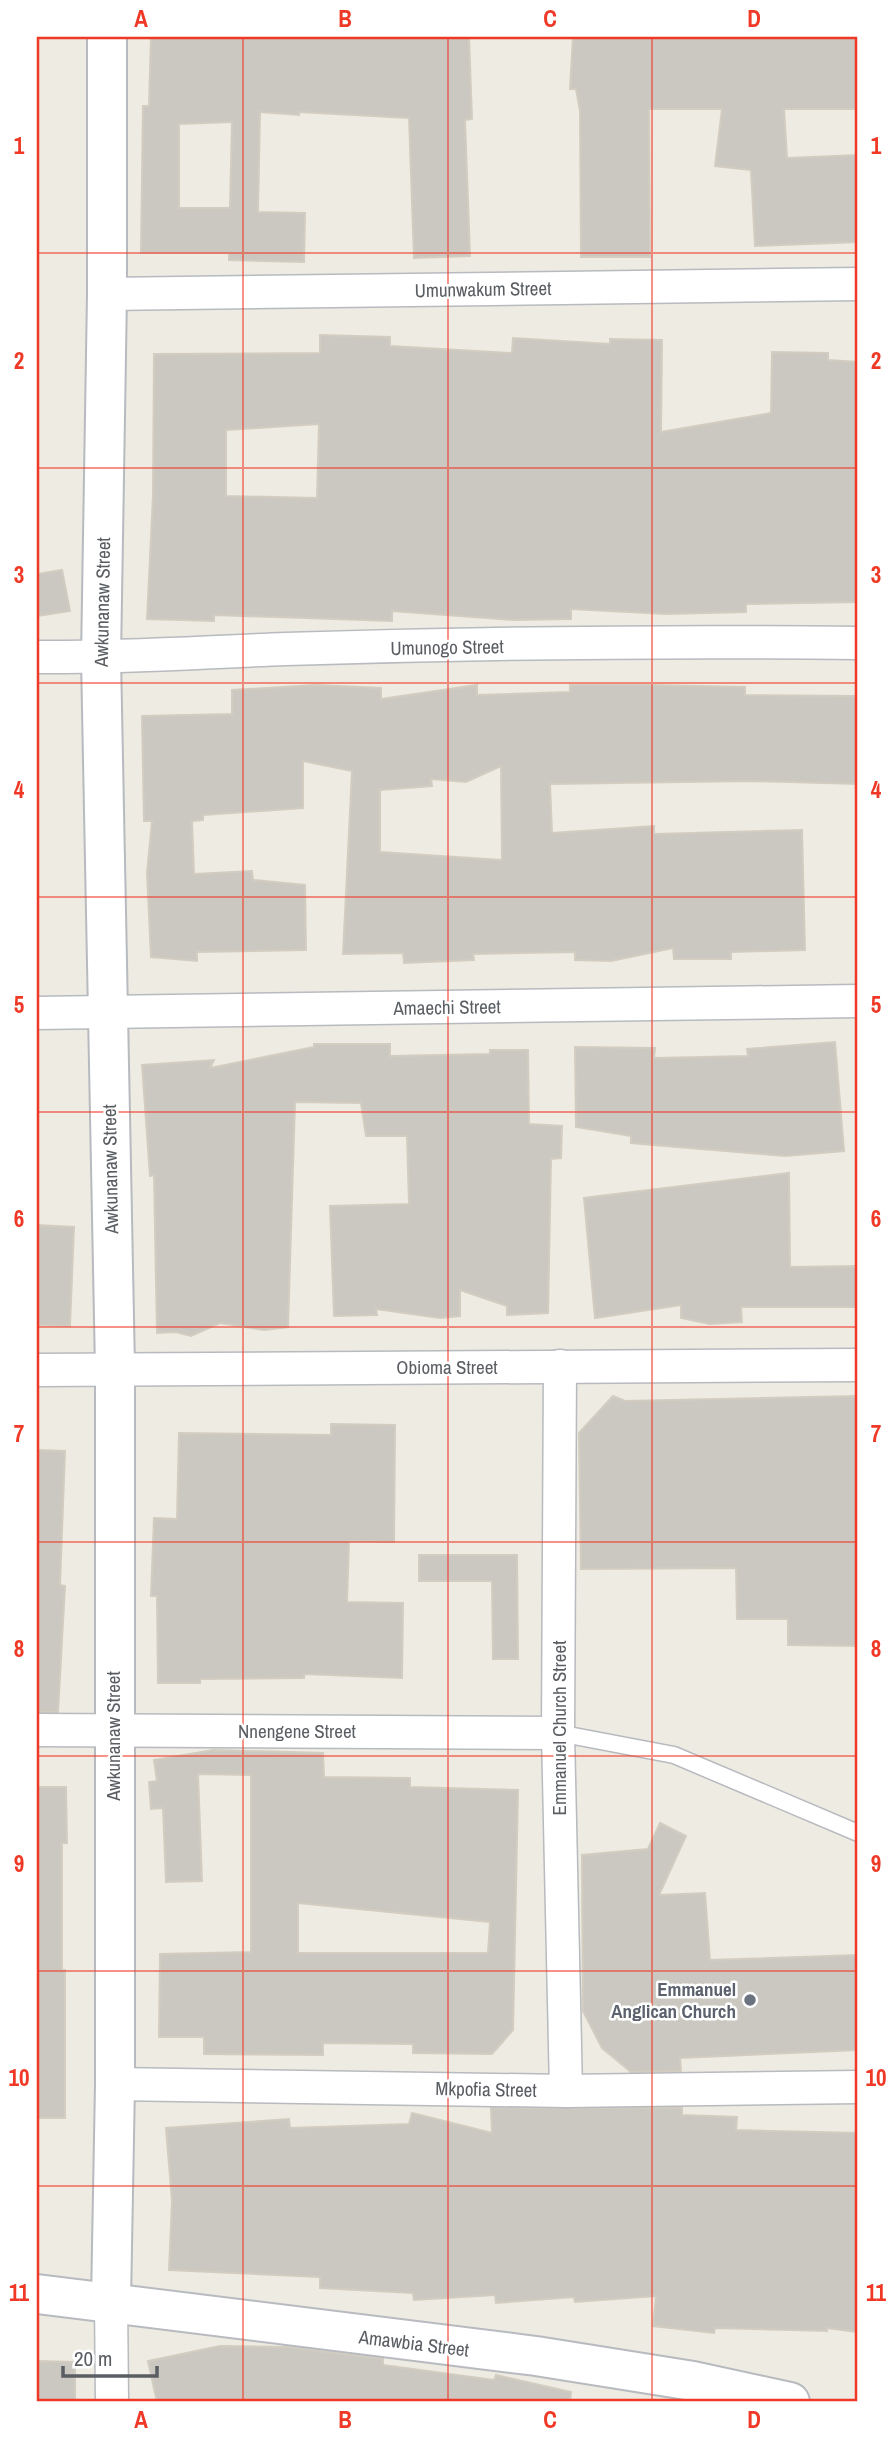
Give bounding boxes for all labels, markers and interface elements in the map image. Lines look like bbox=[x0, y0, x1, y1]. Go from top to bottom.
text: A bbox=[134, 3, 148, 34]
text: B bbox=[338, 3, 352, 34]
text: C bbox=[543, 3, 557, 34]
text: D bbox=[747, 3, 761, 34]
text: 1 bbox=[14, 130, 25, 161]
text: 1 bbox=[871, 130, 882, 161]
street label: Umunwakum Street bbox=[414, 275, 552, 303]
text: 2 bbox=[14, 345, 24, 376]
text: 2 bbox=[871, 345, 881, 376]
street label: Awkunanaw Street bbox=[88, 536, 116, 668]
text: 3 bbox=[14, 559, 24, 590]
text: 3 bbox=[871, 559, 881, 590]
street label: Umunogo Street bbox=[390, 633, 505, 661]
text: 4 bbox=[14, 774, 25, 805]
text: 4 bbox=[871, 774, 882, 805]
text: 5 bbox=[14, 989, 24, 1020]
text: 5 bbox=[871, 989, 881, 1020]
street label: Amaechi Street bbox=[392, 993, 502, 1021]
street label: Awkunanaw Street bbox=[96, 1103, 124, 1235]
text: 6 bbox=[14, 1203, 24, 1234]
text: 6 bbox=[871, 1203, 881, 1234]
street label: Obioma Street bbox=[396, 1354, 498, 1380]
text: 7 bbox=[14, 1418, 24, 1449]
text: 7 bbox=[871, 1418, 881, 1449]
text: 8 bbox=[14, 1633, 24, 1664]
text: 8 bbox=[871, 1633, 881, 1664]
street label: Emmanuel Church Street bbox=[546, 1640, 572, 1815]
street label: Awkunanaw Street bbox=[100, 1671, 126, 1802]
street label: Nnengene Street bbox=[238, 1718, 357, 1744]
text: 9 bbox=[14, 1848, 24, 1879]
text: 9 bbox=[871, 1848, 881, 1879]
place label: Emmanuel Anglican Church bbox=[611, 1976, 736, 2024]
marker: Emmanuel Anglican Church bbox=[742, 1992, 758, 2008]
text: 10 bbox=[9, 2062, 29, 2093]
text: 10 bbox=[866, 2062, 886, 2093]
street label: Mkpofia Street bbox=[435, 2075, 538, 2103]
text: 11 bbox=[9, 2277, 29, 2308]
text: 11 bbox=[866, 2277, 886, 2308]
street label: Amawbia Street bbox=[356, 2323, 471, 2363]
scale bar bbox=[63, 2334, 158, 2378]
text: 20 m bbox=[74, 2344, 112, 2373]
text: A bbox=[134, 2404, 148, 2435]
text: B bbox=[338, 2404, 352, 2435]
text: C bbox=[543, 2404, 557, 2435]
text: D bbox=[747, 2404, 761, 2435]

